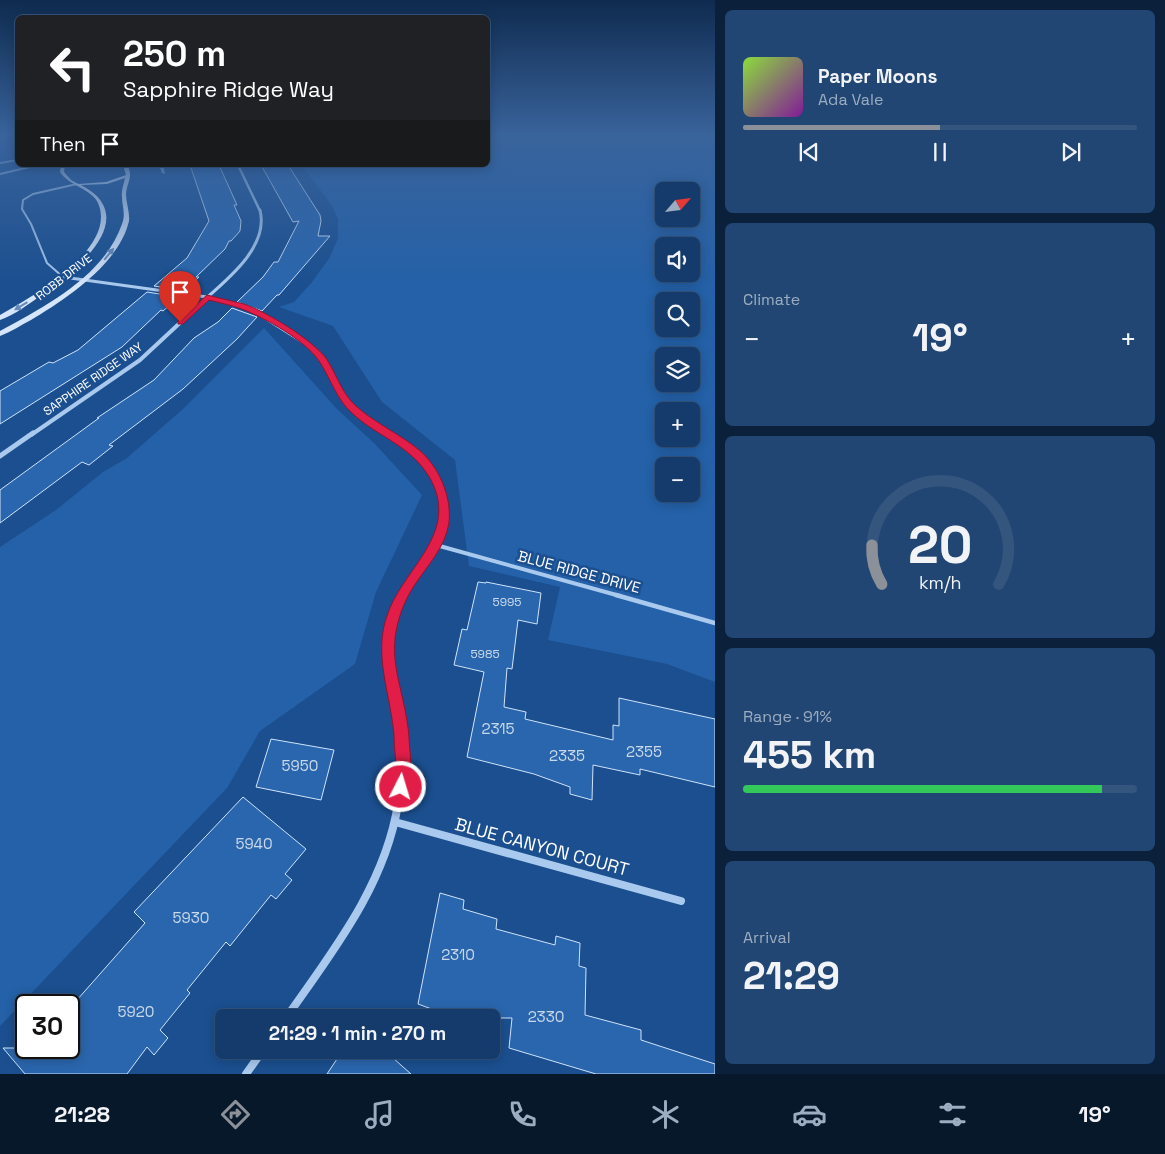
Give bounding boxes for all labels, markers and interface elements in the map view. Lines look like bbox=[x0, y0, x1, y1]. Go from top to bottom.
text: 250 m bbox=[123, 32, 226, 76]
icon: left bbox=[40, 35, 105, 100]
text: Paper Moons bbox=[818, 64, 937, 89]
text: Sapphire Ridge Way bbox=[123, 75, 334, 103]
text: Ada Vale bbox=[818, 89, 883, 110]
icon: arrive bbox=[96, 130, 124, 158]
text: Then bbox=[40, 132, 86, 157]
icon: previous bbox=[795, 138, 823, 166]
icon: pause bbox=[926, 138, 954, 166]
icon: next bbox=[1057, 138, 1085, 166]
north arrow bbox=[655, 182, 700, 228]
map controls bbox=[655, 182, 700, 502]
button: sound bbox=[655, 237, 700, 282]
one-way arrow bbox=[104, 247, 115, 260]
street label: ROBB DRIVE bbox=[33, 250, 95, 304]
pin bbox=[159, 271, 201, 322]
icon: arrive bbox=[166, 278, 194, 306]
text: Climate bbox=[743, 289, 800, 310]
button: search bbox=[655, 292, 700, 337]
one-way arrow bbox=[15, 301, 28, 310]
text: 19° bbox=[912, 314, 968, 362]
text: − bbox=[743, 321, 760, 357]
text: + bbox=[1120, 321, 1137, 357]
street label: SAPPHIRE RIDGE WAY bbox=[40, 338, 146, 419]
button: layers bbox=[655, 347, 700, 392]
button: + bbox=[655, 402, 700, 447]
button: − bbox=[655, 457, 700, 502]
text: 20 bbox=[908, 512, 972, 578]
street label: BLUE RIDGE DRIVE bbox=[516, 546, 643, 597]
text: km/h bbox=[919, 571, 961, 594]
house number: 5995 bbox=[492, 594, 522, 610]
house number: 5985 bbox=[470, 646, 500, 662]
text: Range · 91% bbox=[743, 706, 832, 727]
house number: 2315 bbox=[481, 719, 515, 738]
text: 455 km bbox=[743, 731, 876, 779]
house number: 2355 bbox=[626, 742, 662, 761]
house number: 2335 bbox=[549, 746, 585, 765]
house number: 5950 bbox=[282, 756, 318, 775]
position arrow bbox=[374, 760, 426, 812]
street label: BLUE CANYON COURT bbox=[453, 812, 632, 881]
house number: 5940 bbox=[235, 834, 273, 853]
house number: 5930 bbox=[173, 908, 209, 927]
text: Arrival bbox=[743, 927, 791, 948]
house number: 2310 bbox=[441, 945, 475, 964]
text: 21:29 bbox=[743, 952, 840, 1000]
speed limit sign: 30 bbox=[15, 994, 80, 1059]
house number: 5920 bbox=[118, 1002, 154, 1021]
house number: 2330 bbox=[528, 1007, 564, 1026]
text: 21:29 · 1 min · 270 m bbox=[269, 1021, 446, 1046]
icon: directions bbox=[218, 1097, 253, 1132]
icon: music bbox=[362, 1097, 397, 1132]
icon: phone bbox=[505, 1097, 540, 1132]
icon: climate bbox=[648, 1097, 683, 1132]
icon: car bbox=[792, 1097, 827, 1132]
icon: filters bbox=[935, 1097, 970, 1132]
text: 21:28 bbox=[54, 1100, 110, 1128]
text: 19° bbox=[1079, 1100, 1111, 1128]

